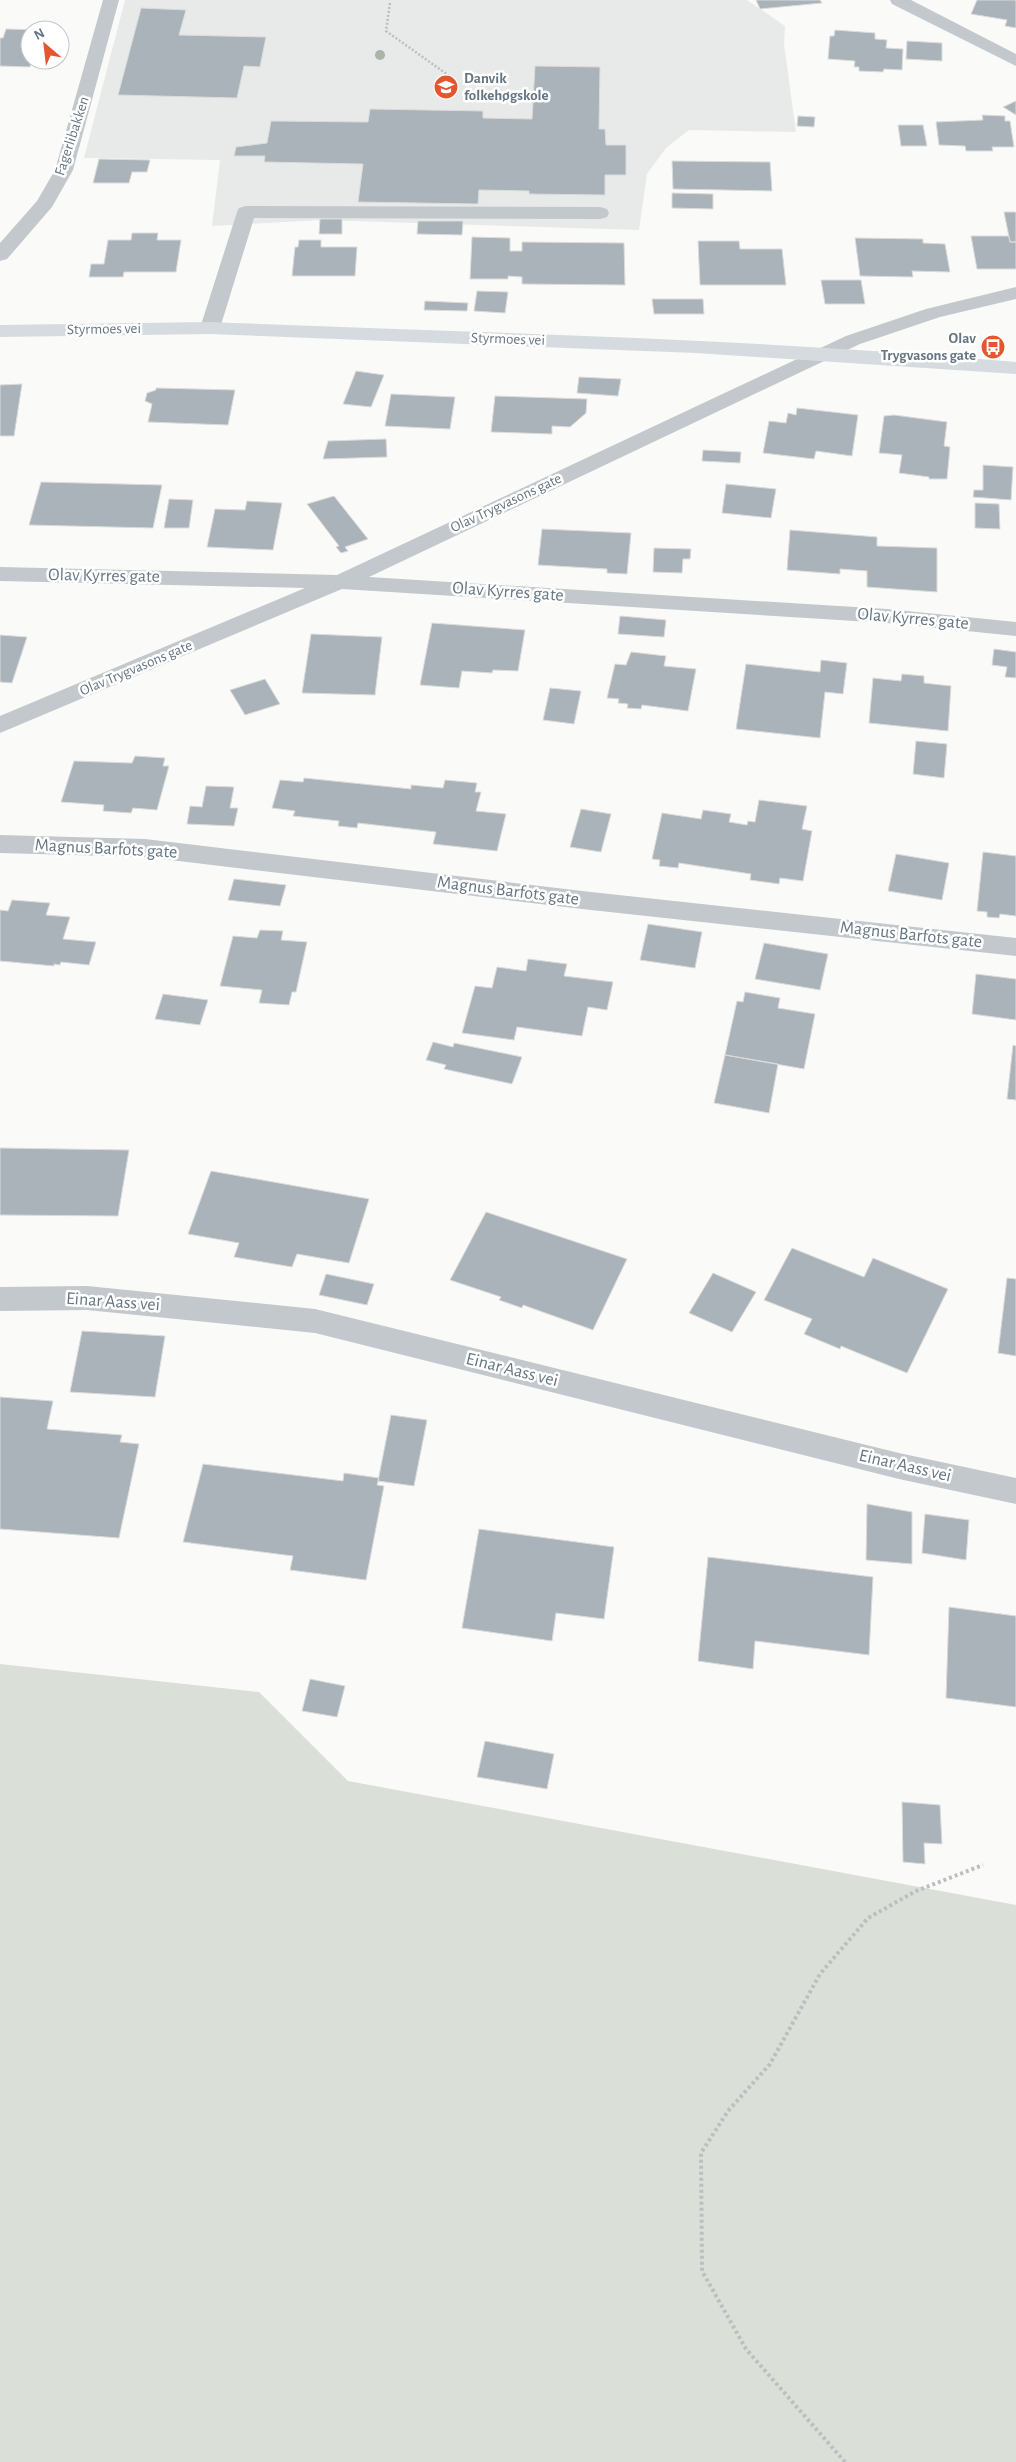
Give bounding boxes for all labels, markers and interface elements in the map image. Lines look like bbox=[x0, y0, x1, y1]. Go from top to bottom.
north arrow bbox=[20, 20, 70, 70]
text: N bbox=[32, 26, 47, 43]
place label: Danvik folkehøgskole bbox=[464, 71, 549, 103]
school or university icon: Danvik folkehøgskole bbox=[433, 74, 459, 100]
street label: Fagerlibakken bbox=[52, 95, 92, 177]
street label: Styrmoes vei bbox=[67, 321, 141, 337]
street label: Styrmoes vei bbox=[471, 330, 545, 348]
place label: Olav Trygvasons gate bbox=[881, 331, 976, 363]
bus stop icon: Olav Trygvasons gate bbox=[980, 334, 1006, 360]
street label: Olav Trygvasons gate bbox=[448, 471, 564, 535]
street label: Olav Kyrres gate bbox=[48, 566, 160, 586]
street label: Olav Kyrres gate bbox=[452, 579, 564, 605]
street label: Olav Kyrres gate bbox=[857, 605, 969, 633]
street label: Olav Trygvasons gate bbox=[78, 637, 195, 698]
street label: Magnus Barfots gate bbox=[34, 836, 178, 862]
street label: Magnus Barfots gate bbox=[436, 873, 580, 909]
street label: Magnus Barfots gate bbox=[839, 919, 983, 951]
street label: Einar Aass vei bbox=[65, 1290, 161, 1314]
street label: Einar Aass vei bbox=[464, 1350, 560, 1390]
street label: Einar Aass vei bbox=[857, 1447, 953, 1485]

